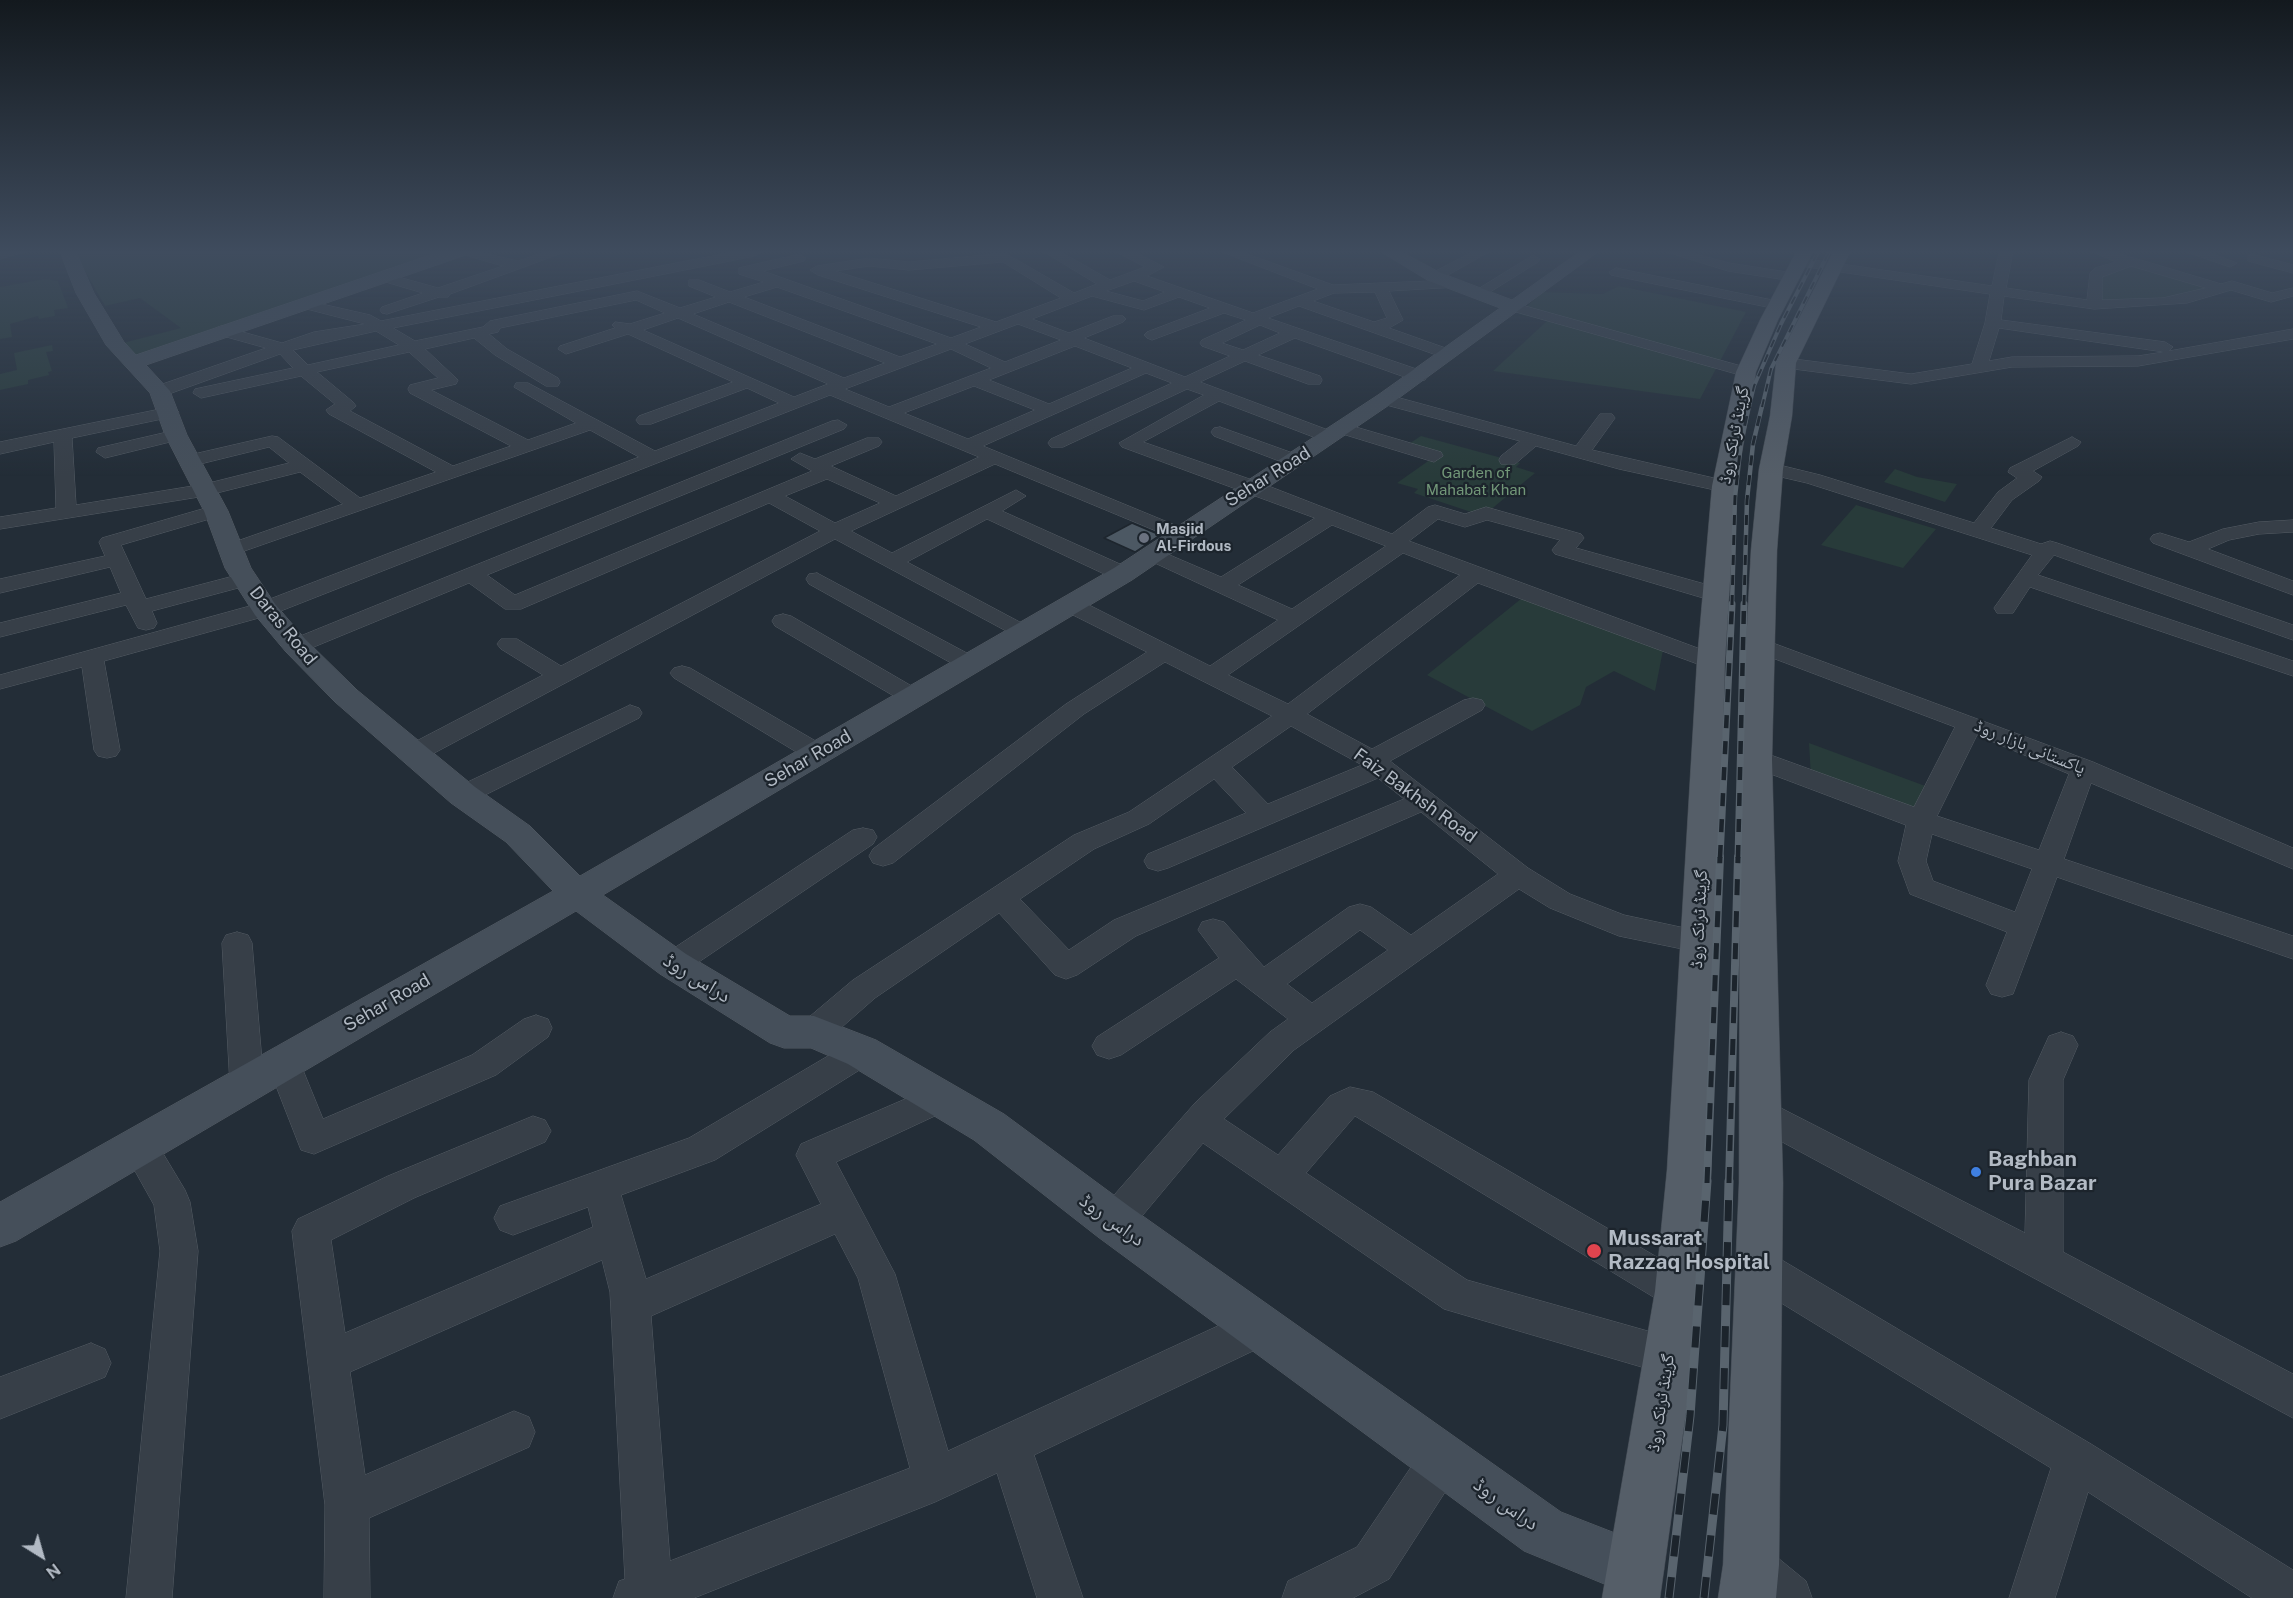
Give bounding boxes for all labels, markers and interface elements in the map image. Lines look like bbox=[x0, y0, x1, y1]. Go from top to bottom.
street label: گرینڈ ٹرنک روڈ bbox=[1714, 385, 1754, 485]
street label: Sehar Road bbox=[1221, 442, 1315, 512]
park label: Garden of Mahabat Khan bbox=[1426, 464, 1526, 499]
place label: Masjid Al-Firdous bbox=[1156, 520, 1231, 555]
marker: Masjid Al-Firdous bbox=[1137, 531, 1151, 545]
street label: Daras Road bbox=[245, 582, 321, 670]
street label: پاکستانی بازار روڈ bbox=[1971, 715, 2089, 779]
street label: Sehar Road bbox=[761, 725, 855, 793]
street label: Faiz Bakhsh Road bbox=[1349, 744, 1481, 848]
street label: گرینڈ ٹرنک روڈ bbox=[1686, 869, 1712, 969]
street label: دراس روڈ bbox=[659, 947, 735, 1009]
street label: Sehar Road bbox=[340, 969, 434, 1037]
place label: Baghban Pura Bazar bbox=[1988, 1147, 2097, 1197]
marker: Baghban Pura Bazar bbox=[1969, 1165, 1983, 1179]
street label: دراس روڈ bbox=[1074, 1188, 1150, 1252]
place label: Mussarat Razzaq Hospital bbox=[1608, 1226, 1770, 1276]
marker: Mussarat Razzaq Hospital bbox=[1585, 1242, 1603, 1260]
street label: گرینڈ ٹرنک روڈ bbox=[1643, 1353, 1679, 1453]
street label: دراس روڈ bbox=[1468, 1472, 1544, 1536]
north arrow bbox=[12, 1526, 72, 1586]
text: N bbox=[42, 1559, 64, 1582]

